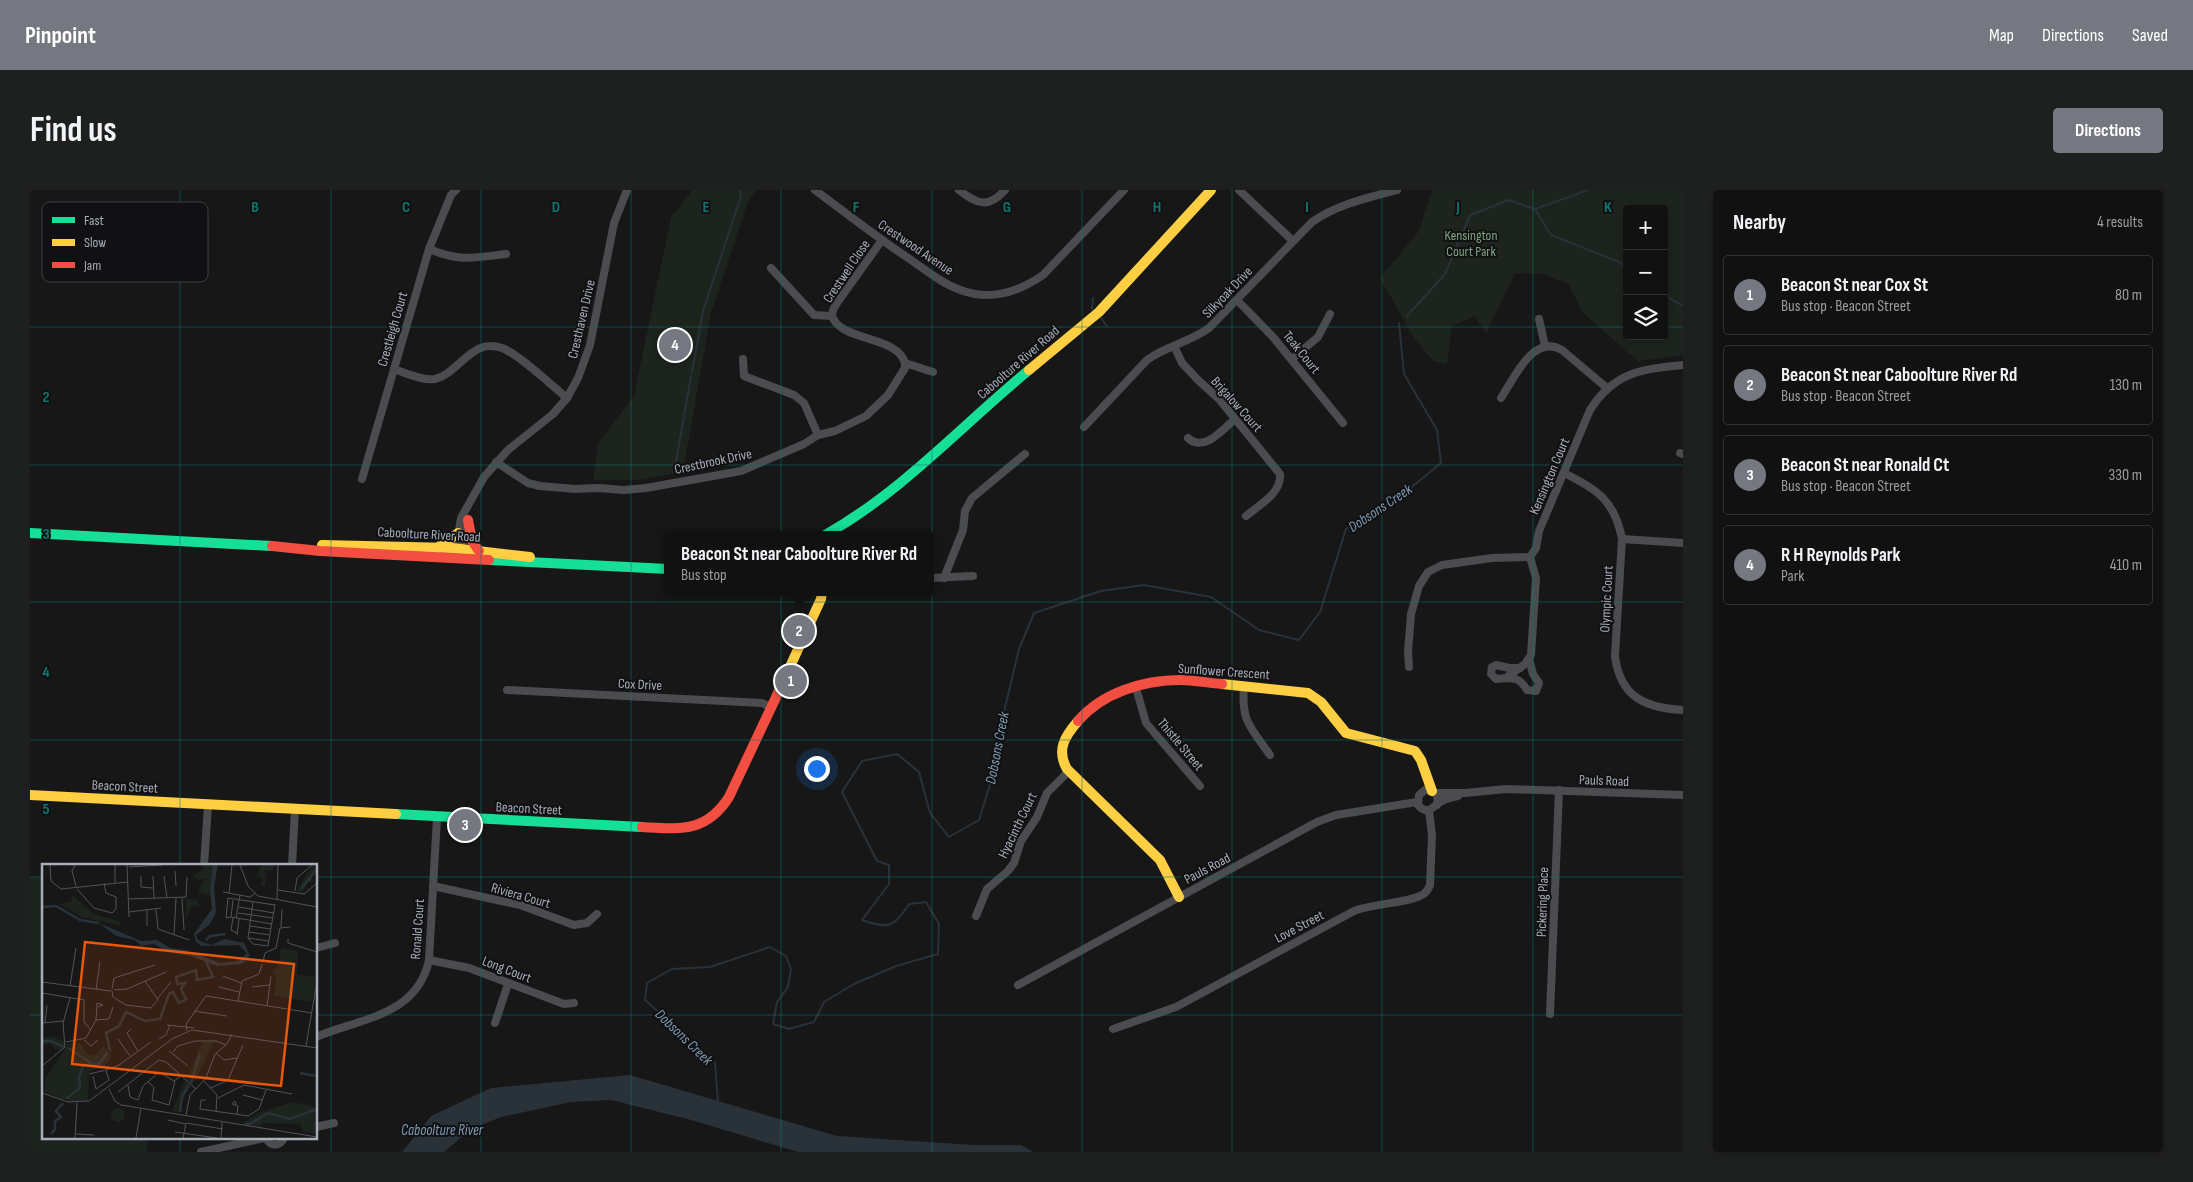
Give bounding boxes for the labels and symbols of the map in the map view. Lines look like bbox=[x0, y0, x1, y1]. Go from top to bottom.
text: B bbox=[251, 198, 259, 217]
text: C bbox=[402, 198, 410, 217]
text: D bbox=[552, 198, 560, 217]
text: E bbox=[703, 198, 710, 217]
text: F bbox=[853, 198, 860, 217]
text: G bbox=[1003, 198, 1011, 217]
text: H bbox=[1153, 198, 1161, 217]
text: I bbox=[1305, 198, 1309, 217]
text: J bbox=[1455, 198, 1460, 217]
text: K bbox=[1604, 198, 1612, 217]
legend bbox=[42, 202, 208, 282]
text: Fast bbox=[84, 212, 104, 229]
street label: Crestwood Avenue bbox=[875, 216, 957, 279]
park label: Kensington Court Park bbox=[1445, 227, 1497, 260]
text: Slow bbox=[84, 234, 106, 251]
street label: Crestwell Close bbox=[819, 237, 874, 306]
text: Jam bbox=[83, 257, 101, 274]
street label: Silkyoak Drive bbox=[1199, 263, 1256, 322]
street label: Cresthaven Drive bbox=[564, 278, 599, 360]
street label: Crestleigh Court bbox=[374, 290, 411, 368]
street label: Caboolture River Road bbox=[974, 322, 1063, 403]
pin: 4 bbox=[659, 326, 691, 364]
street label: Teak Court bbox=[1279, 327, 1324, 377]
street label: Brigalow Court bbox=[1207, 373, 1266, 436]
text: 2 bbox=[42, 388, 50, 407]
street label: Kensington Court bbox=[1526, 435, 1573, 517]
street label: Crestbrook Drive bbox=[673, 445, 753, 478]
water label: Dobsons Creek bbox=[1345, 480, 1416, 537]
street label: Caboolture River Road bbox=[377, 523, 481, 546]
text: 3 bbox=[42, 525, 50, 544]
street label: Olympic Court bbox=[1596, 565, 1617, 633]
pin: 2 bbox=[783, 612, 815, 650]
street label: Sunflower Crescent bbox=[1177, 660, 1270, 683]
pin: 1 bbox=[775, 662, 807, 700]
text: 4 bbox=[42, 663, 50, 682]
street label: Cox Drive bbox=[617, 675, 663, 694]
water label: Dobsons Creek bbox=[981, 710, 1014, 786]
street label: Thistle Street bbox=[1154, 715, 1208, 774]
your location bbox=[804, 756, 830, 782]
street label: Pauls Road bbox=[1579, 771, 1629, 790]
street label: Beacon Street bbox=[91, 776, 159, 797]
street label: Hyacinth Court bbox=[994, 789, 1041, 861]
street label: Beacon Street bbox=[495, 798, 563, 819]
text: 5 bbox=[42, 800, 50, 819]
pin: 3 bbox=[449, 806, 481, 844]
street label: Pauls Road bbox=[1181, 849, 1234, 888]
inset map bbox=[42, 864, 318, 1140]
street label: Pickering Place bbox=[1533, 867, 1552, 937]
street label: Riviera Court bbox=[489, 879, 552, 912]
street label: Ronald Court bbox=[407, 898, 428, 960]
street label: Love Street bbox=[1272, 906, 1327, 946]
street label: Long Court bbox=[480, 952, 534, 987]
water label: Dobsons Creek bbox=[651, 1005, 717, 1070]
water label: Caboolture River bbox=[401, 1121, 484, 1140]

